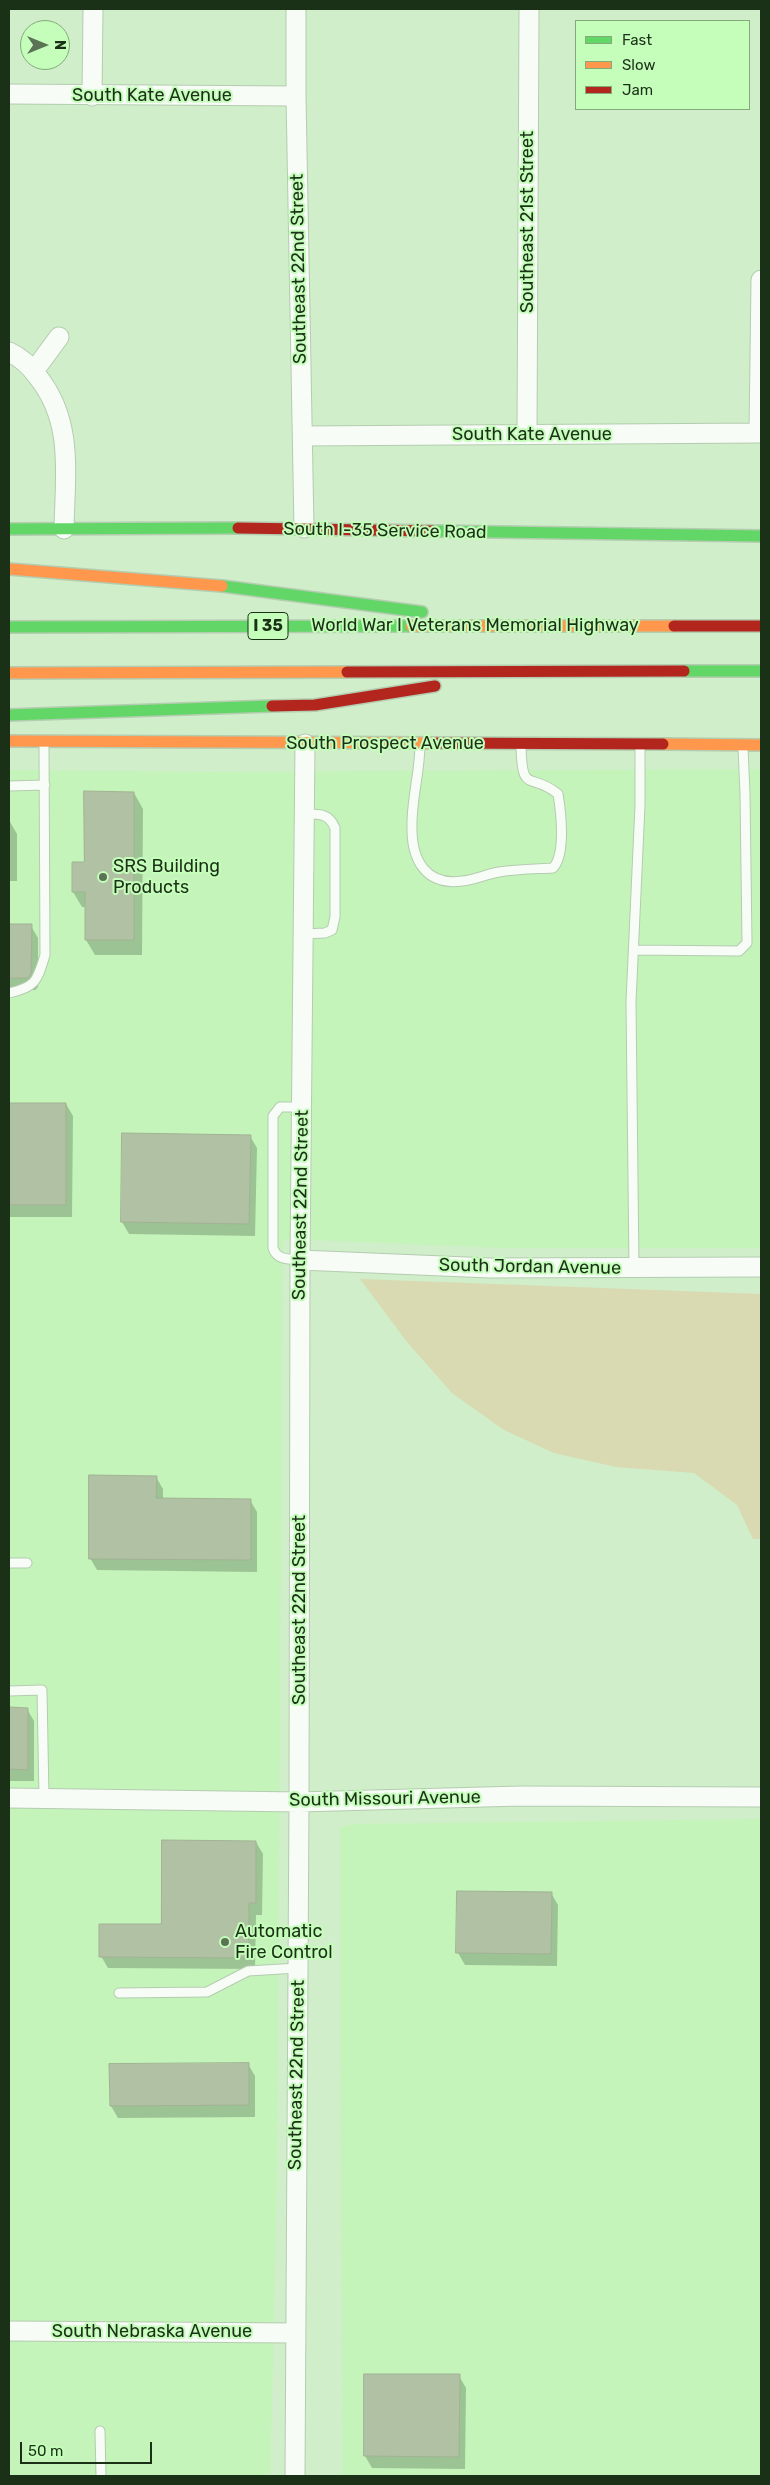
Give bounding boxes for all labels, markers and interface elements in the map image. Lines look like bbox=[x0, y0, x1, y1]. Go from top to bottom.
north arrow bbox=[20, 20, 70, 70]
legend bbox=[575, 20, 750, 110]
text: Fast bbox=[622, 31, 652, 49]
text: N bbox=[51, 40, 68, 50]
text: Slow bbox=[622, 56, 655, 74]
text: Jam bbox=[622, 81, 653, 99]
street label: South Kate Avenue bbox=[72, 85, 232, 107]
street label: Southeast 21st Street bbox=[517, 131, 539, 313]
street label: Southeast 22nd Street bbox=[287, 174, 311, 364]
street label: South Kate Avenue bbox=[452, 424, 612, 446]
street label: South I-35 Service Road bbox=[283, 518, 487, 544]
road number: I 35 bbox=[248, 612, 288, 640]
street label: World War I Veterans Memorial Highway bbox=[311, 615, 639, 637]
street label: South Prospect Avenue bbox=[286, 733, 484, 755]
place label: SRS Building Products bbox=[113, 856, 220, 899]
marker: SRS Building Products bbox=[97, 871, 109, 883]
street label: Southeast 22nd Street bbox=[289, 1110, 313, 1300]
street label: South Jordan Avenue bbox=[439, 1255, 621, 1279]
street label: Southeast 22nd Street bbox=[289, 1515, 311, 1705]
street label: South Missouri Avenue bbox=[289, 1787, 481, 1811]
place label: Automatic Fire Control bbox=[235, 1921, 333, 1964]
marker: Automatic Fire Control bbox=[219, 1936, 231, 1948]
street label: Southeast 22nd Street bbox=[285, 1980, 309, 2170]
street label: South Nebraska Avenue bbox=[52, 2321, 252, 2343]
scale bar bbox=[22, 2432, 155, 2464]
text: 50 m bbox=[28, 2442, 63, 2460]

